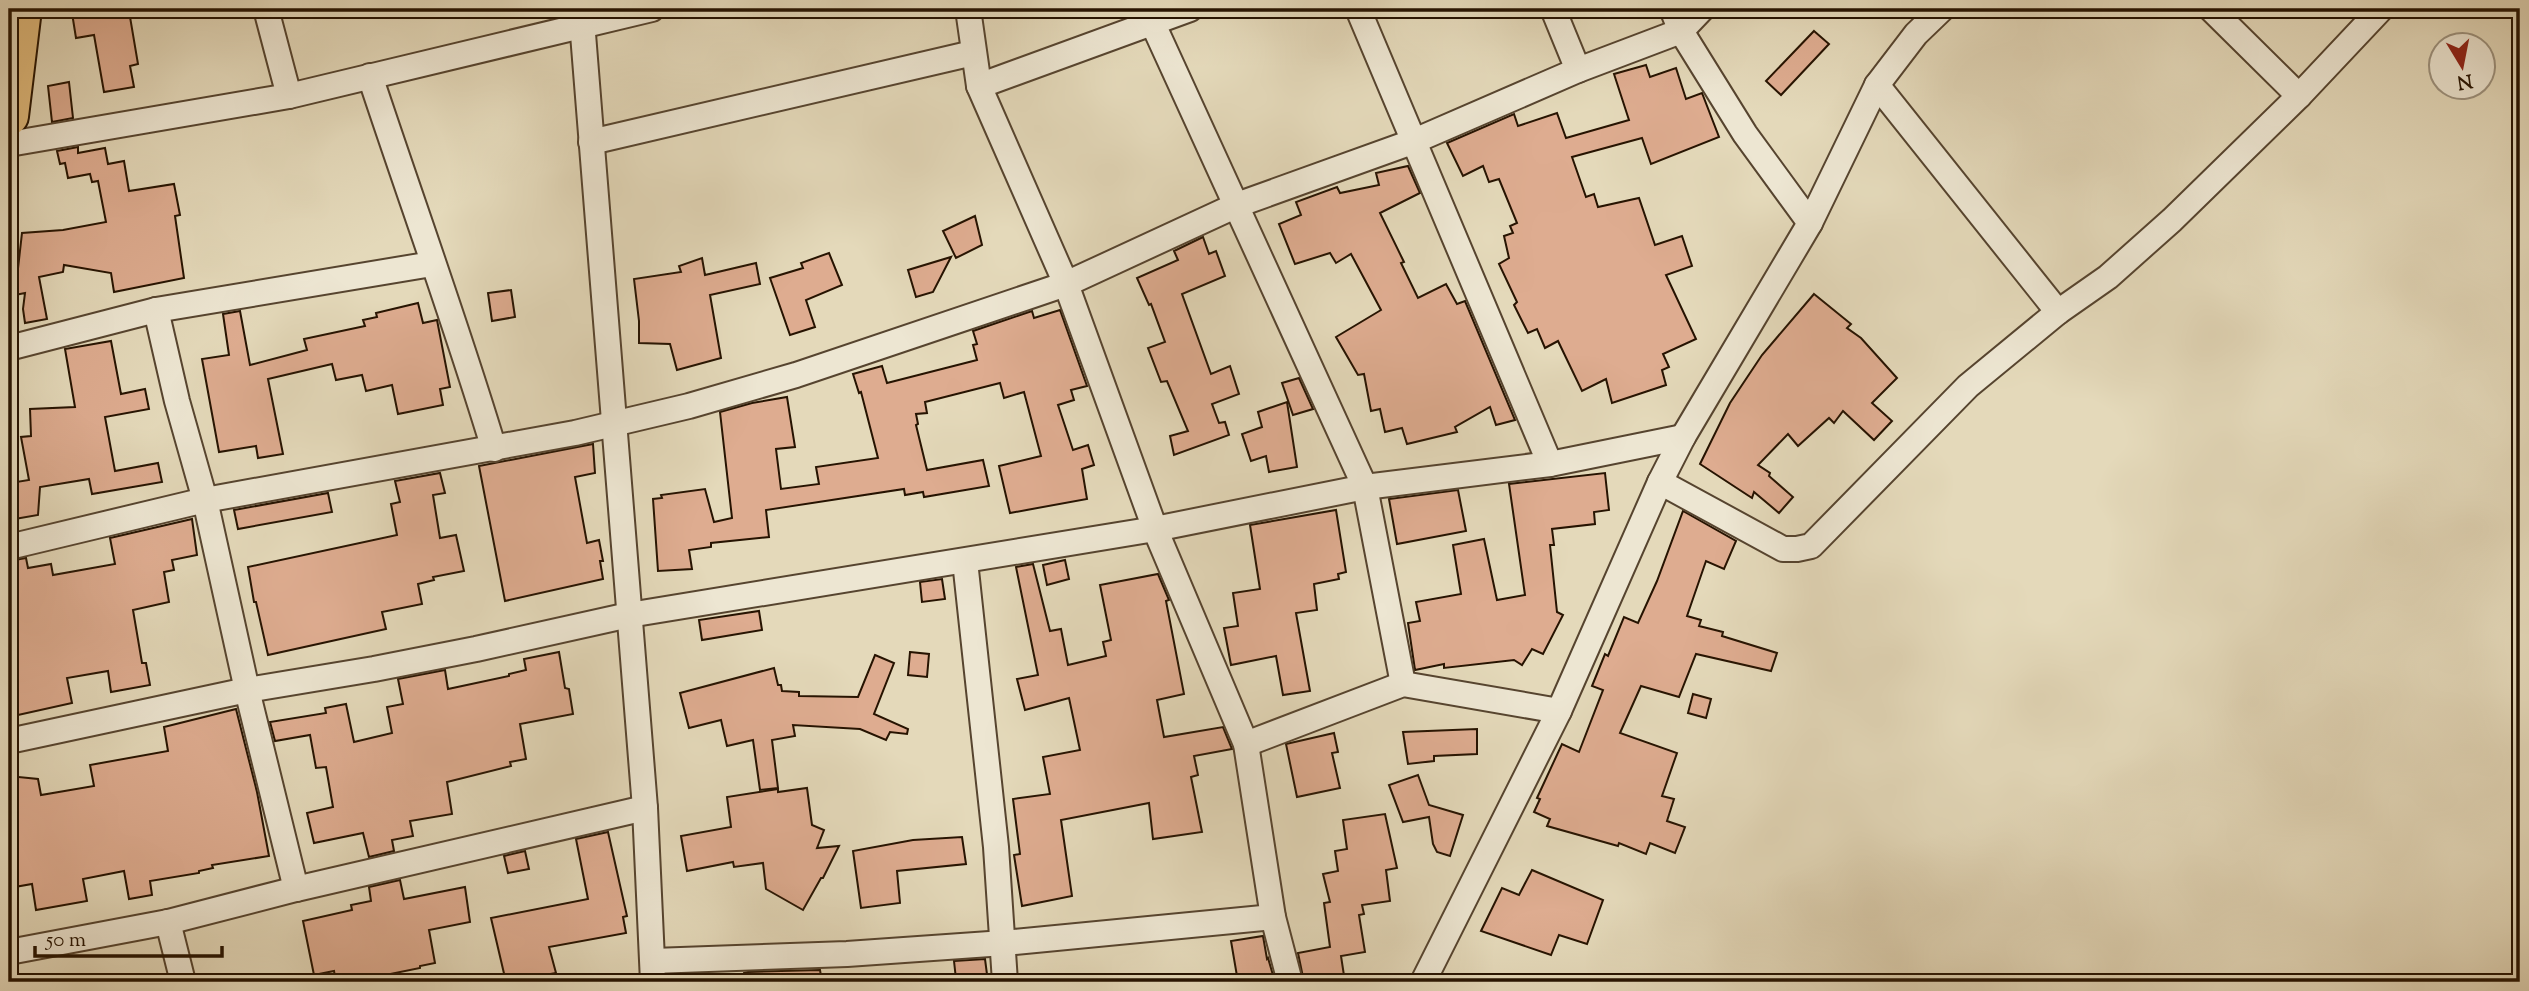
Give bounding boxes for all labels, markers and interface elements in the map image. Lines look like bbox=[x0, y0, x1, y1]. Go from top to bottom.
north arrow bbox=[2428, 32, 2498, 102]
text: N bbox=[2455, 66, 2474, 95]
scale bar bbox=[35, 914, 222, 958]
text: 50 m bbox=[45, 926, 86, 956]

